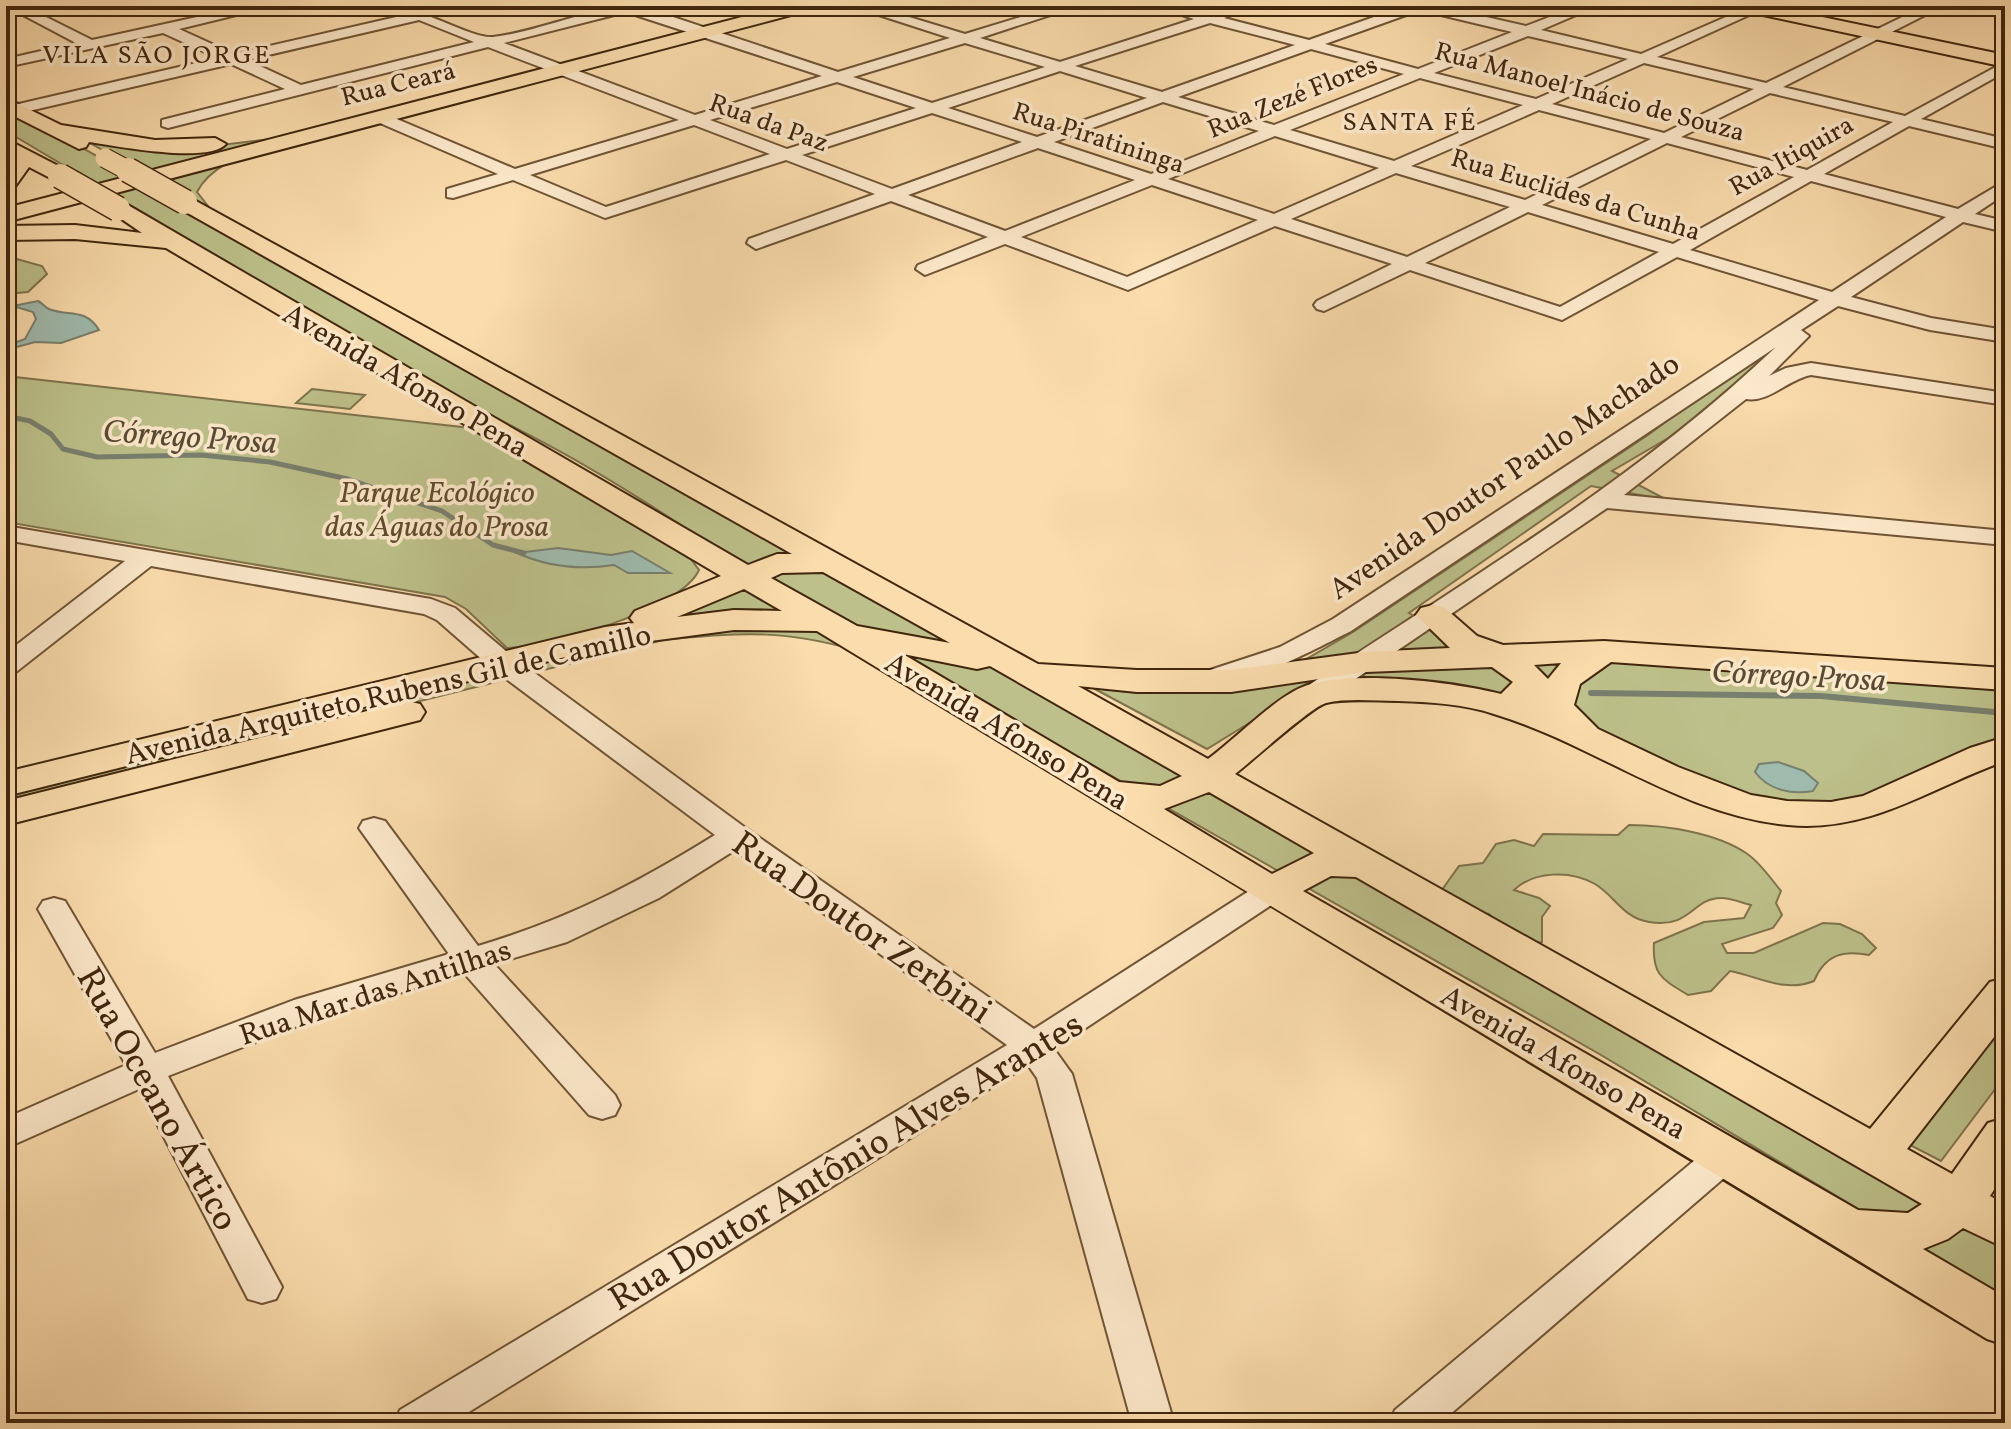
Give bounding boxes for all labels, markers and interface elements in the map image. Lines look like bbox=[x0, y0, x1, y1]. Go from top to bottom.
street label: Rua Manoel Inácio de Souza bbox=[1430, 34, 1748, 152]
district label: VILA SÃO JORGE bbox=[42, 38, 272, 74]
street label: Rua Zezé Flores bbox=[1202, 47, 1383, 148]
street label: Rua Ceará bbox=[338, 53, 459, 117]
street label: Rua da Paz bbox=[704, 86, 833, 162]
street label: Rua Piratininga bbox=[1008, 94, 1189, 184]
district label: SANTA FÉ bbox=[1342, 105, 1478, 141]
street label: Rua Itiquira bbox=[1723, 108, 1861, 206]
street label: Rua Euclides da Cunha bbox=[1446, 141, 1705, 251]
street label: Avenida Afonso Pena bbox=[274, 294, 536, 469]
street label: Avenida Doutor Paulo Machado bbox=[1321, 344, 1689, 611]
water label: Córrego Prosa bbox=[101, 411, 278, 467]
park label: Parque Ecológico das Águas do Prosa bbox=[325, 473, 549, 549]
street label: Avenida Arquiteto Rubens Gil de Camillo bbox=[121, 615, 656, 777]
street label: Avenida Afonso Pena bbox=[876, 643, 1136, 822]
water label: Córrego Prosa bbox=[1711, 651, 1887, 705]
street label: Rua Doutor Zerbini bbox=[721, 821, 1001, 1038]
street label: Rua Mar das Antilhas bbox=[234, 930, 517, 1058]
street label: Rua Oceano Ártico bbox=[62, 959, 249, 1241]
street label: Avenida Afonso Pena bbox=[1432, 976, 1694, 1151]
street label: Rua Doutor Antônio Alves Arantes bbox=[600, 1002, 1094, 1325]

